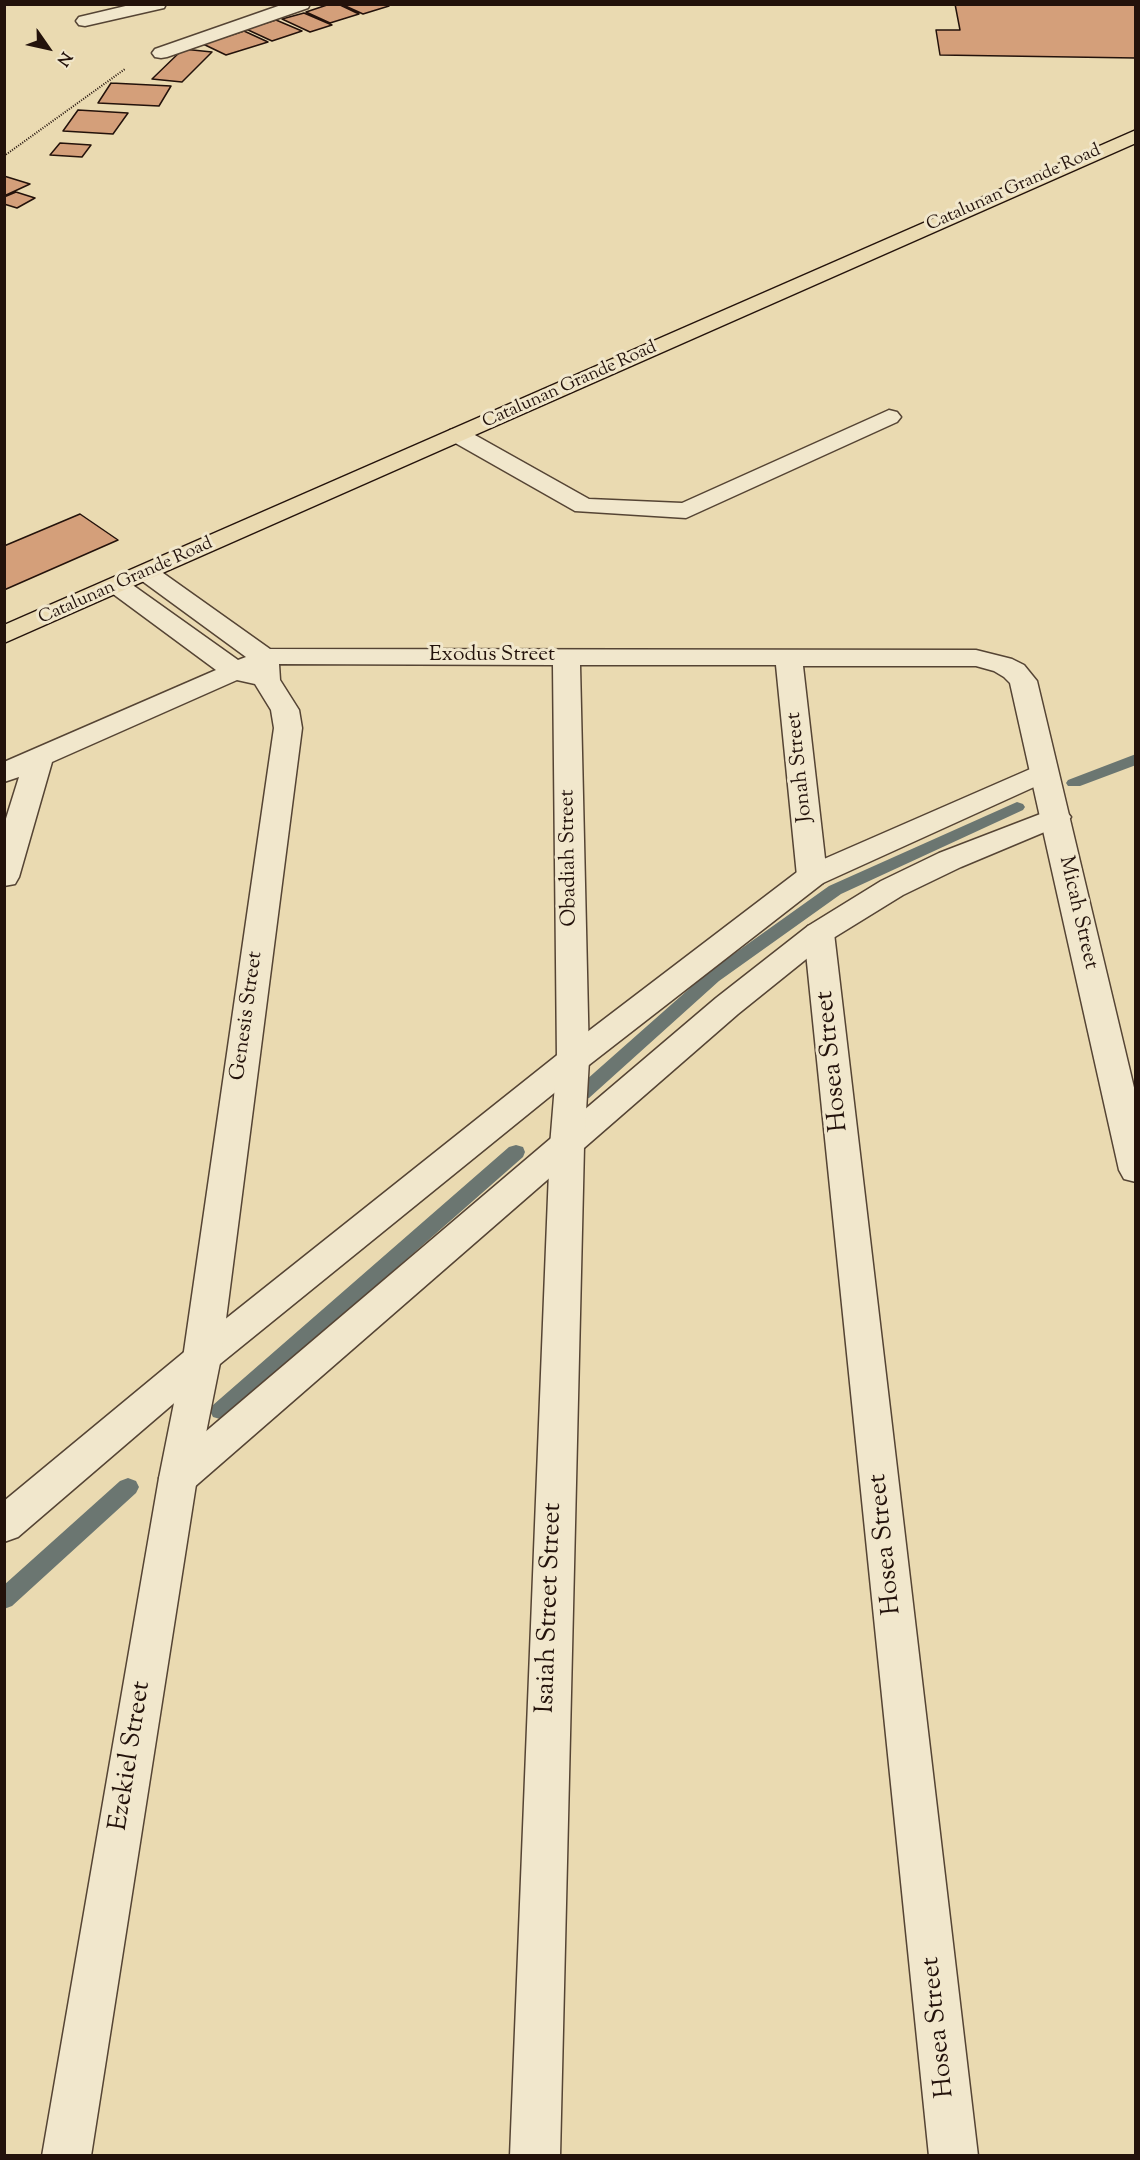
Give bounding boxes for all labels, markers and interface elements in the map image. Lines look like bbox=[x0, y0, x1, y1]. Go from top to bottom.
north arrow bbox=[18, 18, 78, 78]
text: N bbox=[50, 47, 76, 70]
street label: Catalunan Grande Road bbox=[924, 141, 1104, 237]
street label: Catalunan Grande Road bbox=[480, 338, 660, 434]
street label: Catalunan Grande Road bbox=[36, 534, 216, 630]
street label: Exodus Street bbox=[429, 643, 555, 669]
street label: Jonah Street bbox=[783, 711, 819, 823]
street label: Obadiah Street bbox=[556, 789, 584, 927]
street label: Micah Street bbox=[1052, 854, 1102, 972]
street label: Genesis Street bbox=[226, 950, 270, 1082]
street label: Hosea Street bbox=[811, 989, 857, 1133]
street label: Hosea Street bbox=[864, 1472, 910, 1616]
street label: Isaiah Street Street bbox=[532, 1502, 570, 1714]
street label: Ezekiel Street bbox=[105, 1679, 159, 1833]
street label: Hosea Street bbox=[917, 1955, 963, 2099]

